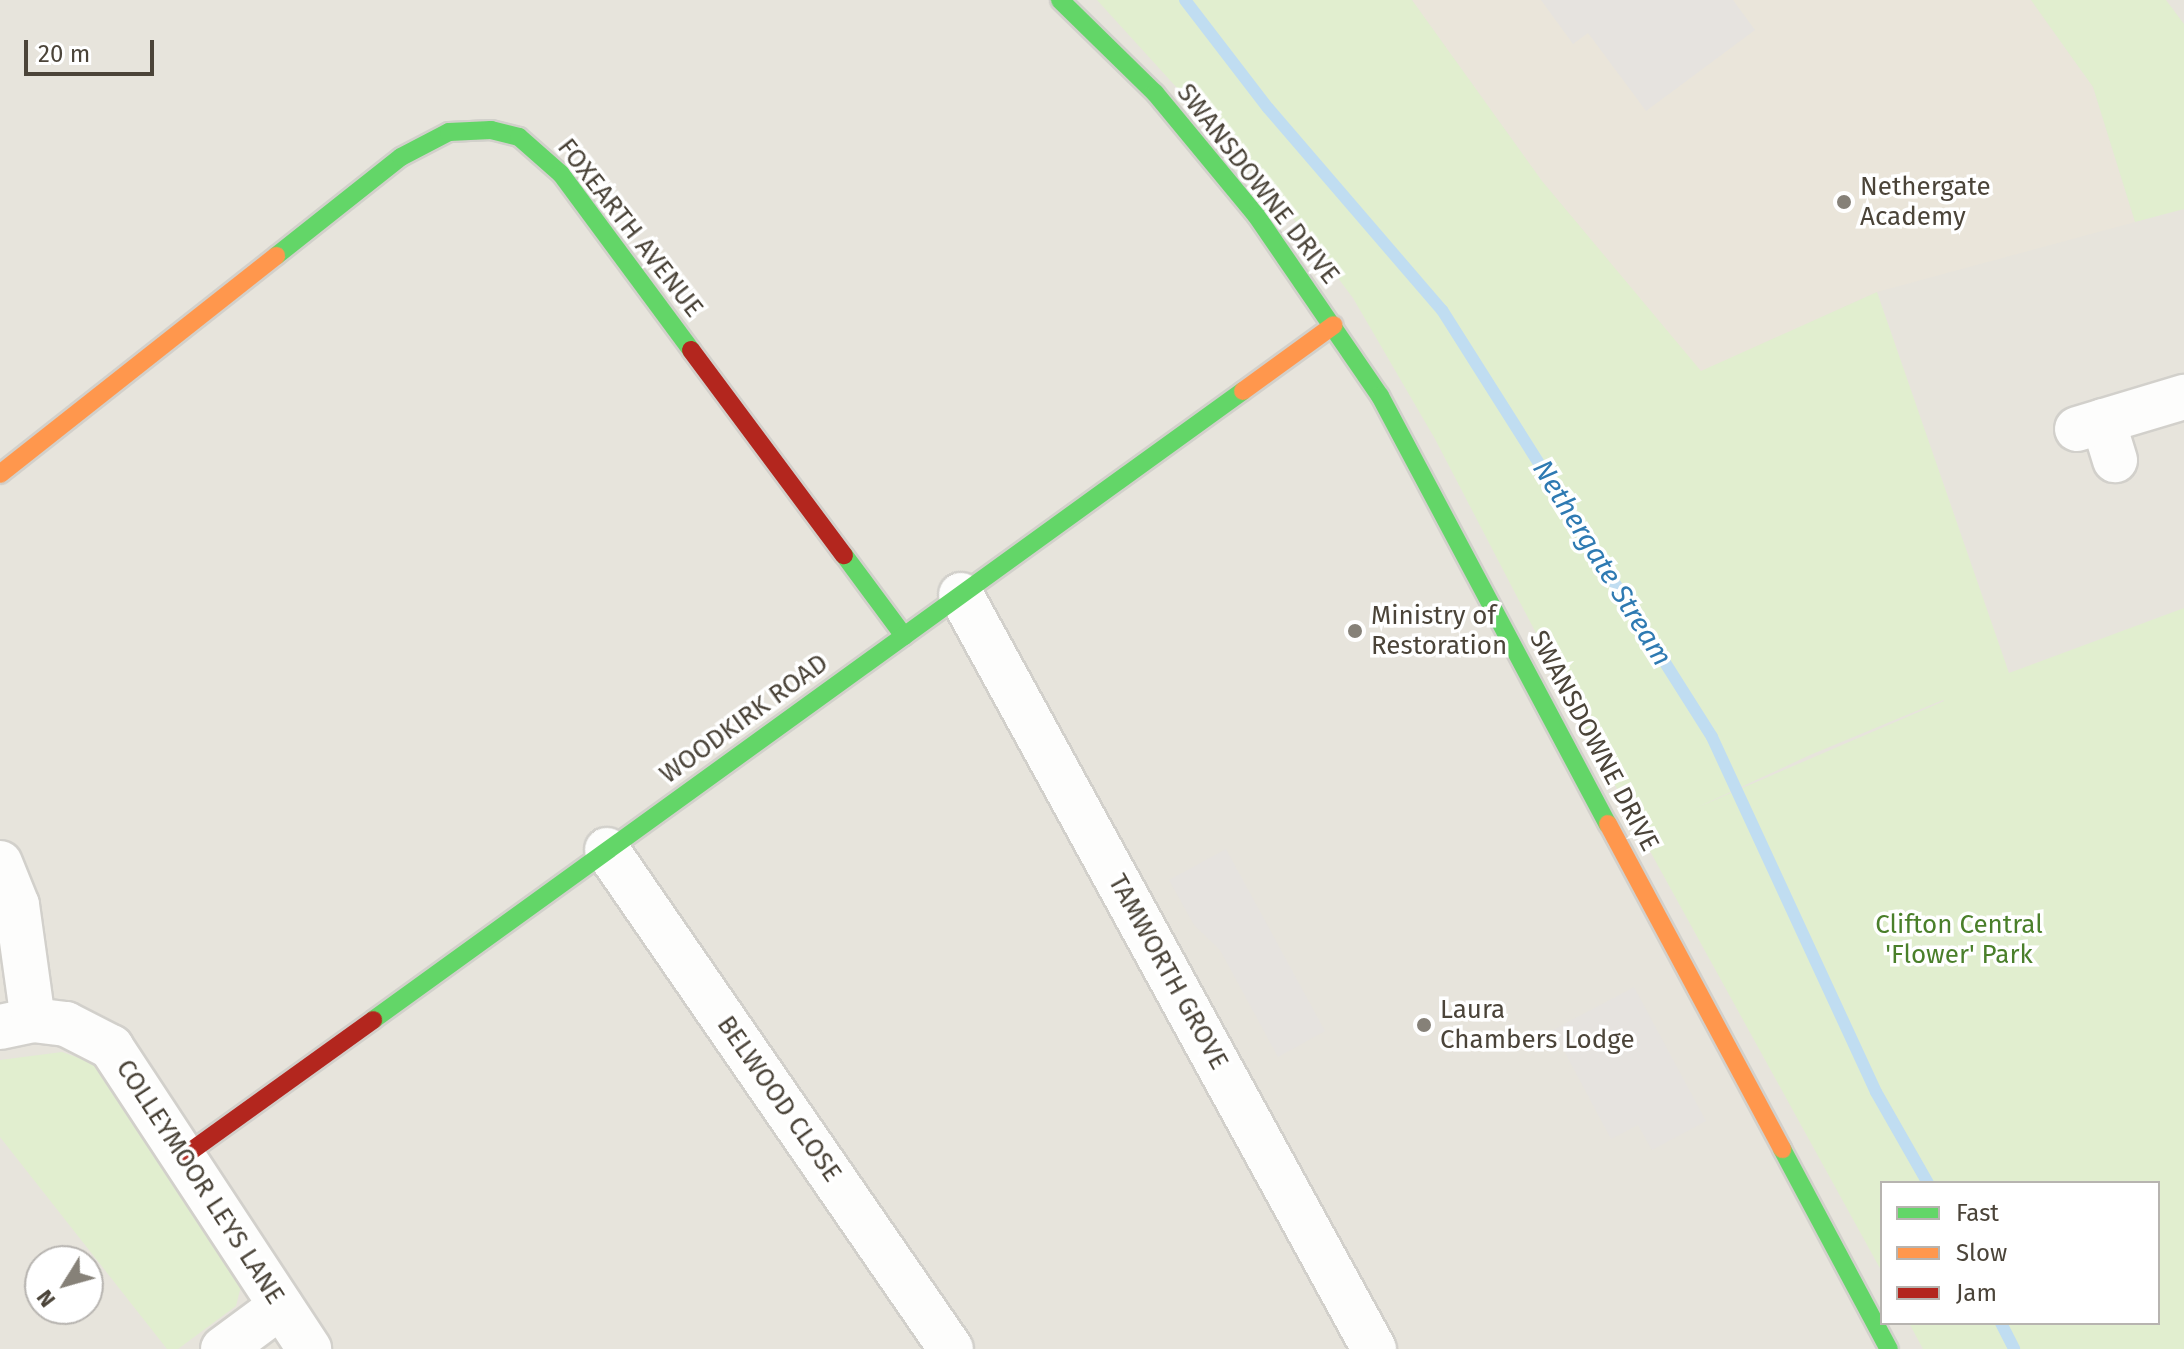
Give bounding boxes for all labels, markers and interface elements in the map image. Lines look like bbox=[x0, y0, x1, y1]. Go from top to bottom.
scale bar bbox=[28, 24, 158, 74]
text: 20 m bbox=[38, 40, 90, 68]
street label: SWANSDOWNE DRIVE bbox=[1170, 78, 1346, 290]
street label: FOXEARTH AVENUE bbox=[551, 133, 709, 323]
place label: Nethergate Academy bbox=[1860, 171, 1991, 232]
marker: Nethergate Academy bbox=[1835, 193, 1853, 211]
water label: Nethergate Stream bbox=[1525, 454, 1679, 672]
place label: Ministry of Restoration bbox=[1371, 600, 1507, 662]
marker: Ministry of Restoration bbox=[1346, 622, 1364, 640]
street label: SWANSDOWNE DRIVE bbox=[1523, 625, 1665, 857]
street label: WOODKIRK ROAD bbox=[654, 648, 834, 790]
street label: TAMWORTH GROVE bbox=[1101, 869, 1235, 1075]
park label: Clifton Central 'Flower' Park bbox=[1875, 909, 2043, 970]
place label: Laura Chambers Lodge bbox=[1440, 994, 1635, 1056]
street label: BELWOOD CLOSE bbox=[710, 1010, 848, 1188]
marker: Laura Chambers Lodge bbox=[1415, 1016, 1433, 1034]
street label: COLLEYMOOR LEYS LANE bbox=[109, 1054, 291, 1310]
legend bbox=[1880, 1181, 2160, 1325]
text: Fast bbox=[1956, 1199, 1999, 1227]
text: Slow bbox=[1956, 1239, 2007, 1267]
north arrow bbox=[24, 1245, 104, 1325]
text: Jam bbox=[1956, 1279, 1997, 1307]
text: N bbox=[31, 1285, 61, 1312]

